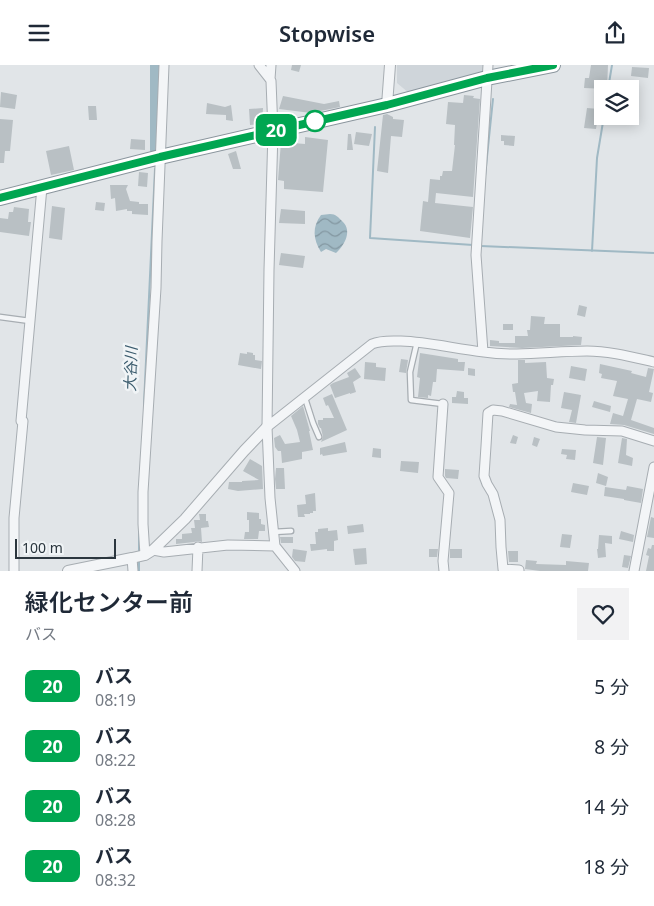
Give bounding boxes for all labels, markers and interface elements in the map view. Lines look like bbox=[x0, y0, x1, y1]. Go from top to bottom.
text: Stopwise bbox=[279, 18, 375, 48]
icon: menu bbox=[25, 19, 53, 47]
icon: share bbox=[601, 19, 629, 47]
map controls bbox=[594, 80, 639, 125]
button: layers bbox=[594, 80, 639, 125]
unlabelled marker bbox=[304, 110, 326, 132]
line badge: 20 bbox=[254, 114, 298, 146]
text: 20 bbox=[266, 118, 286, 142]
water label: 大谷川 bbox=[119, 344, 141, 392]
scale bar bbox=[15, 536, 116, 559]
text: 100 m bbox=[22, 538, 63, 557]
text: 緑化センター前 bbox=[25, 585, 193, 618]
button: heart bbox=[577, 588, 629, 640]
text: バス bbox=[25, 623, 57, 645]
text: バス bbox=[95, 663, 133, 689]
text: 20 bbox=[42, 674, 63, 698]
text: 5 分 bbox=[594, 674, 629, 700]
text: 08:19 bbox=[95, 689, 136, 711]
text: バス bbox=[95, 723, 133, 749]
text: 20 bbox=[42, 734, 63, 758]
text: 8 分 bbox=[594, 734, 629, 760]
text: 08:22 bbox=[95, 749, 136, 771]
text: バス bbox=[95, 783, 133, 809]
text: 20 bbox=[42, 794, 63, 818]
text: 14 分 bbox=[583, 794, 629, 820]
text: 08:28 bbox=[95, 809, 136, 831]
text: バス bbox=[95, 843, 133, 869]
text: 20 bbox=[42, 854, 63, 878]
text: 18 分 bbox=[583, 854, 629, 880]
text: 08:32 bbox=[95, 869, 136, 891]

